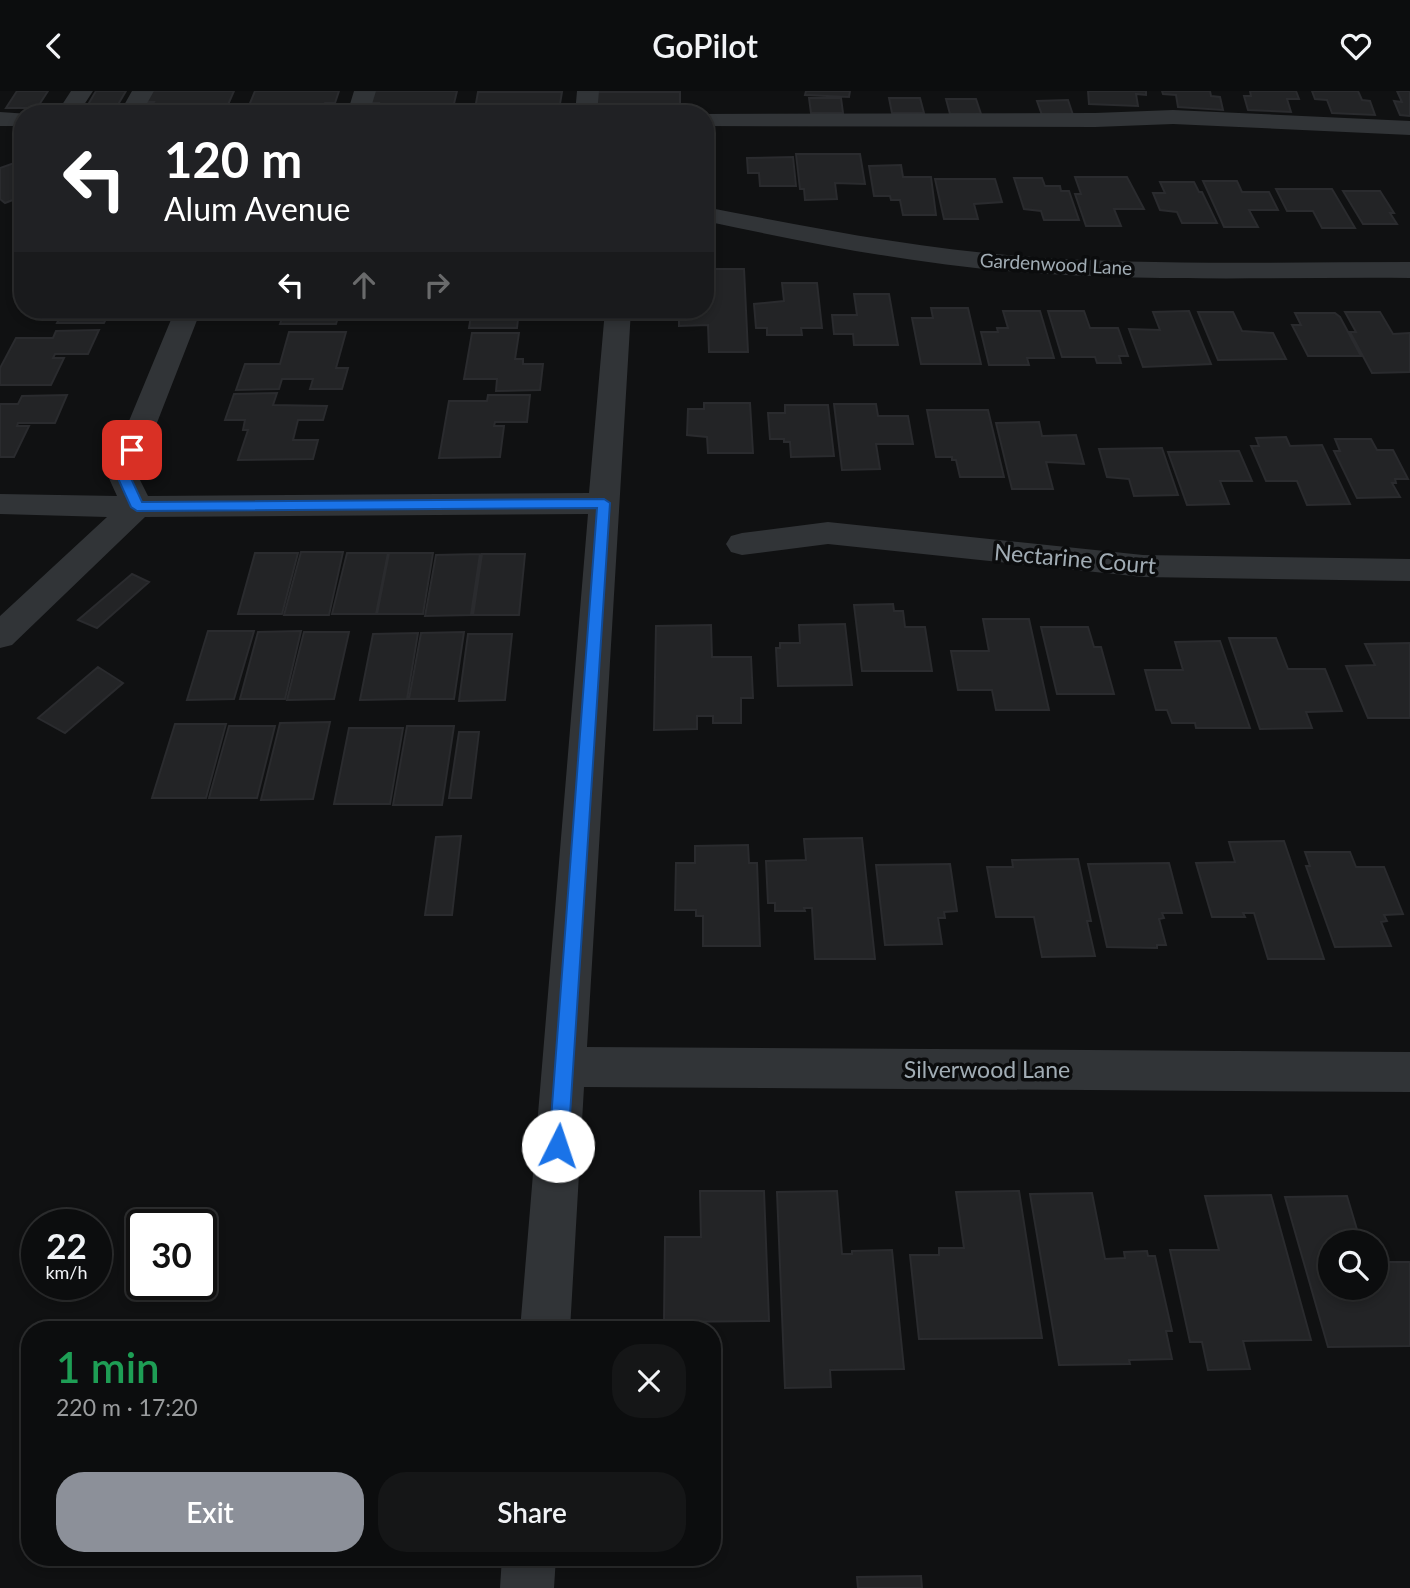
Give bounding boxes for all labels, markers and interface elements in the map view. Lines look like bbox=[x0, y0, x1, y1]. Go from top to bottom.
text: GoPilot bbox=[652, 26, 758, 65]
icon: back bbox=[35, 27, 73, 65]
icon: heart bbox=[1337, 27, 1375, 65]
text: 120 m bbox=[164, 130, 302, 188]
icon: left bbox=[49, 133, 140, 224]
text: Alum Avenue bbox=[164, 189, 350, 228]
street label: Gardenwood Lane bbox=[979, 248, 1133, 279]
icon: left bbox=[272, 266, 310, 304]
icon: ahead bbox=[345, 266, 383, 304]
icon: right bbox=[418, 266, 456, 304]
pin bbox=[102, 420, 162, 480]
icon: arrive bbox=[113, 431, 151, 469]
street label: Nectarine Court bbox=[993, 537, 1158, 579]
street label: Silverwood Lane bbox=[904, 1055, 1070, 1083]
position arrow bbox=[521, 1109, 595, 1183]
speed limit sign: 30 bbox=[126, 1209, 217, 1300]
text: 22 bbox=[46, 1224, 87, 1266]
map controls bbox=[1318, 1230, 1388, 1300]
button: search bbox=[1318, 1230, 1388, 1300]
text: km/h bbox=[45, 1261, 88, 1283]
text: 1 min bbox=[56, 1342, 160, 1392]
button: close bbox=[612, 1344, 686, 1418]
text: 220 m · 17:20 bbox=[56, 1393, 198, 1421]
button: Exit bbox=[56, 1472, 364, 1552]
button: Share bbox=[378, 1472, 686, 1552]

